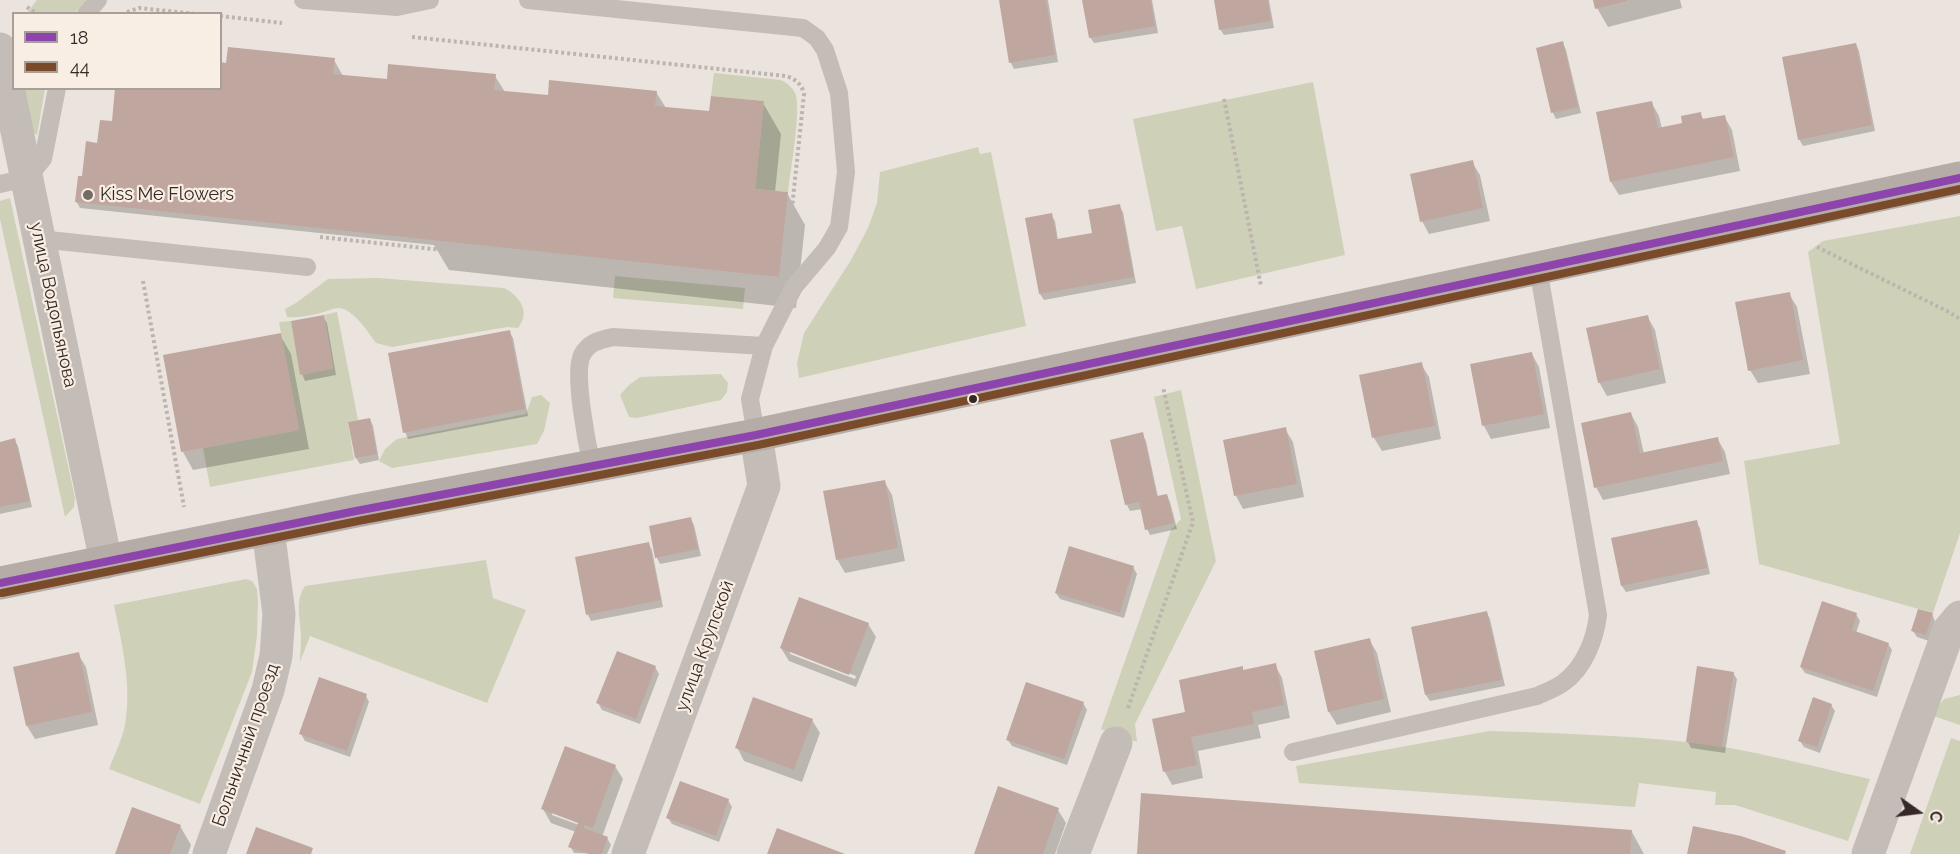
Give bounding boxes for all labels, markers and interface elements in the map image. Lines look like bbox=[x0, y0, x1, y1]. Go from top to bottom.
legend bbox=[12, 12, 222, 90]
text: 18 bbox=[70, 27, 88, 48]
text: 44 bbox=[70, 57, 90, 78]
place label: Kiss Me Flowers bbox=[100, 184, 234, 206]
marker: Kiss Me Flowers bbox=[81, 188, 95, 202]
street label: улица Водопьянова bbox=[25, 220, 81, 390]
unlabelled marker bbox=[967, 393, 979, 405]
street label: улица Крупской bbox=[671, 578, 739, 714]
street label: Больничный проезд bbox=[208, 661, 284, 829]
north arrow bbox=[1888, 782, 1948, 842]
text: С bbox=[1925, 809, 1946, 824]

